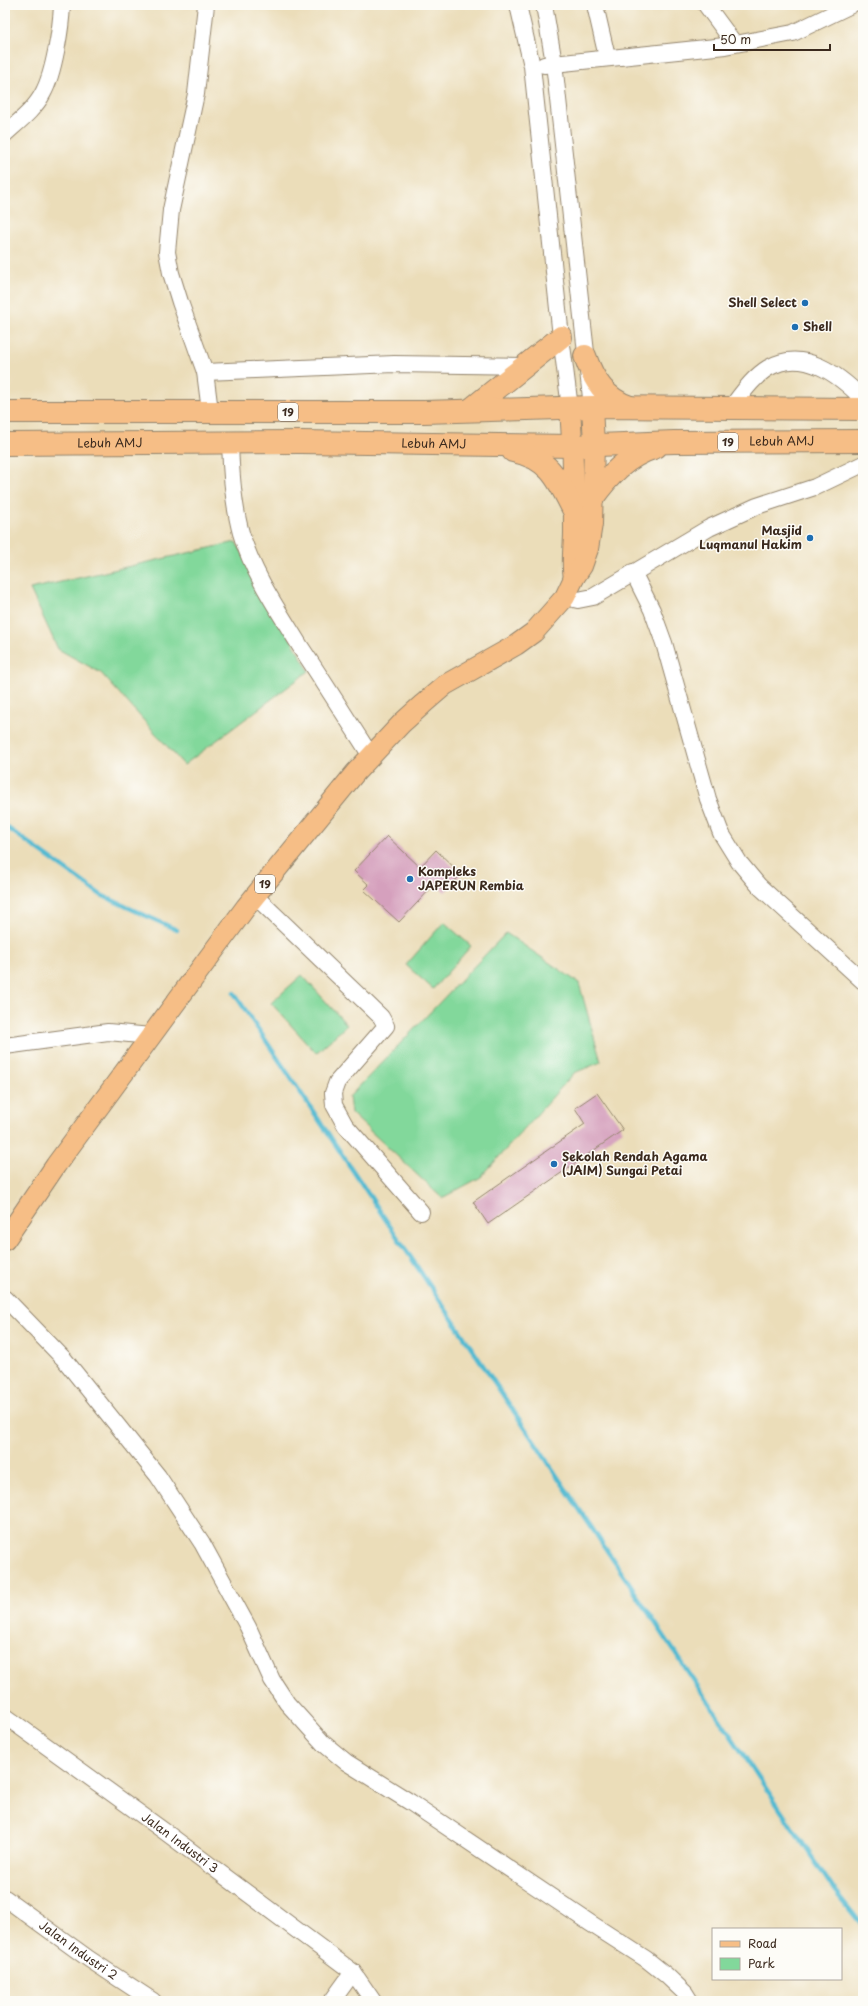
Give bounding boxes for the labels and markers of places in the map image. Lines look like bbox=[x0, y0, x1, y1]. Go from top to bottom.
place label: Shell Select bbox=[728, 293, 797, 311]
marker: Shell Select bbox=[800, 298, 810, 308]
place label: Shell bbox=[803, 317, 832, 335]
marker: Shell bbox=[790, 322, 800, 332]
place label: Masjid Luqmanul Hakim bbox=[699, 521, 802, 553]
marker: Masjid Luqmanul Hakim bbox=[805, 533, 815, 543]
place label: Kompleks JAPERUN Rembia bbox=[418, 862, 525, 894]
marker: Kompleks JAPERUN Rembia bbox=[405, 874, 415, 884]
place label: Sekolah Rendah Agama (JAIM) Sungai Petai bbox=[562, 1147, 708, 1179]
marker: Sekolah Rendah Agama (JAIM) Sungai Petai bbox=[549, 1159, 559, 1169]

